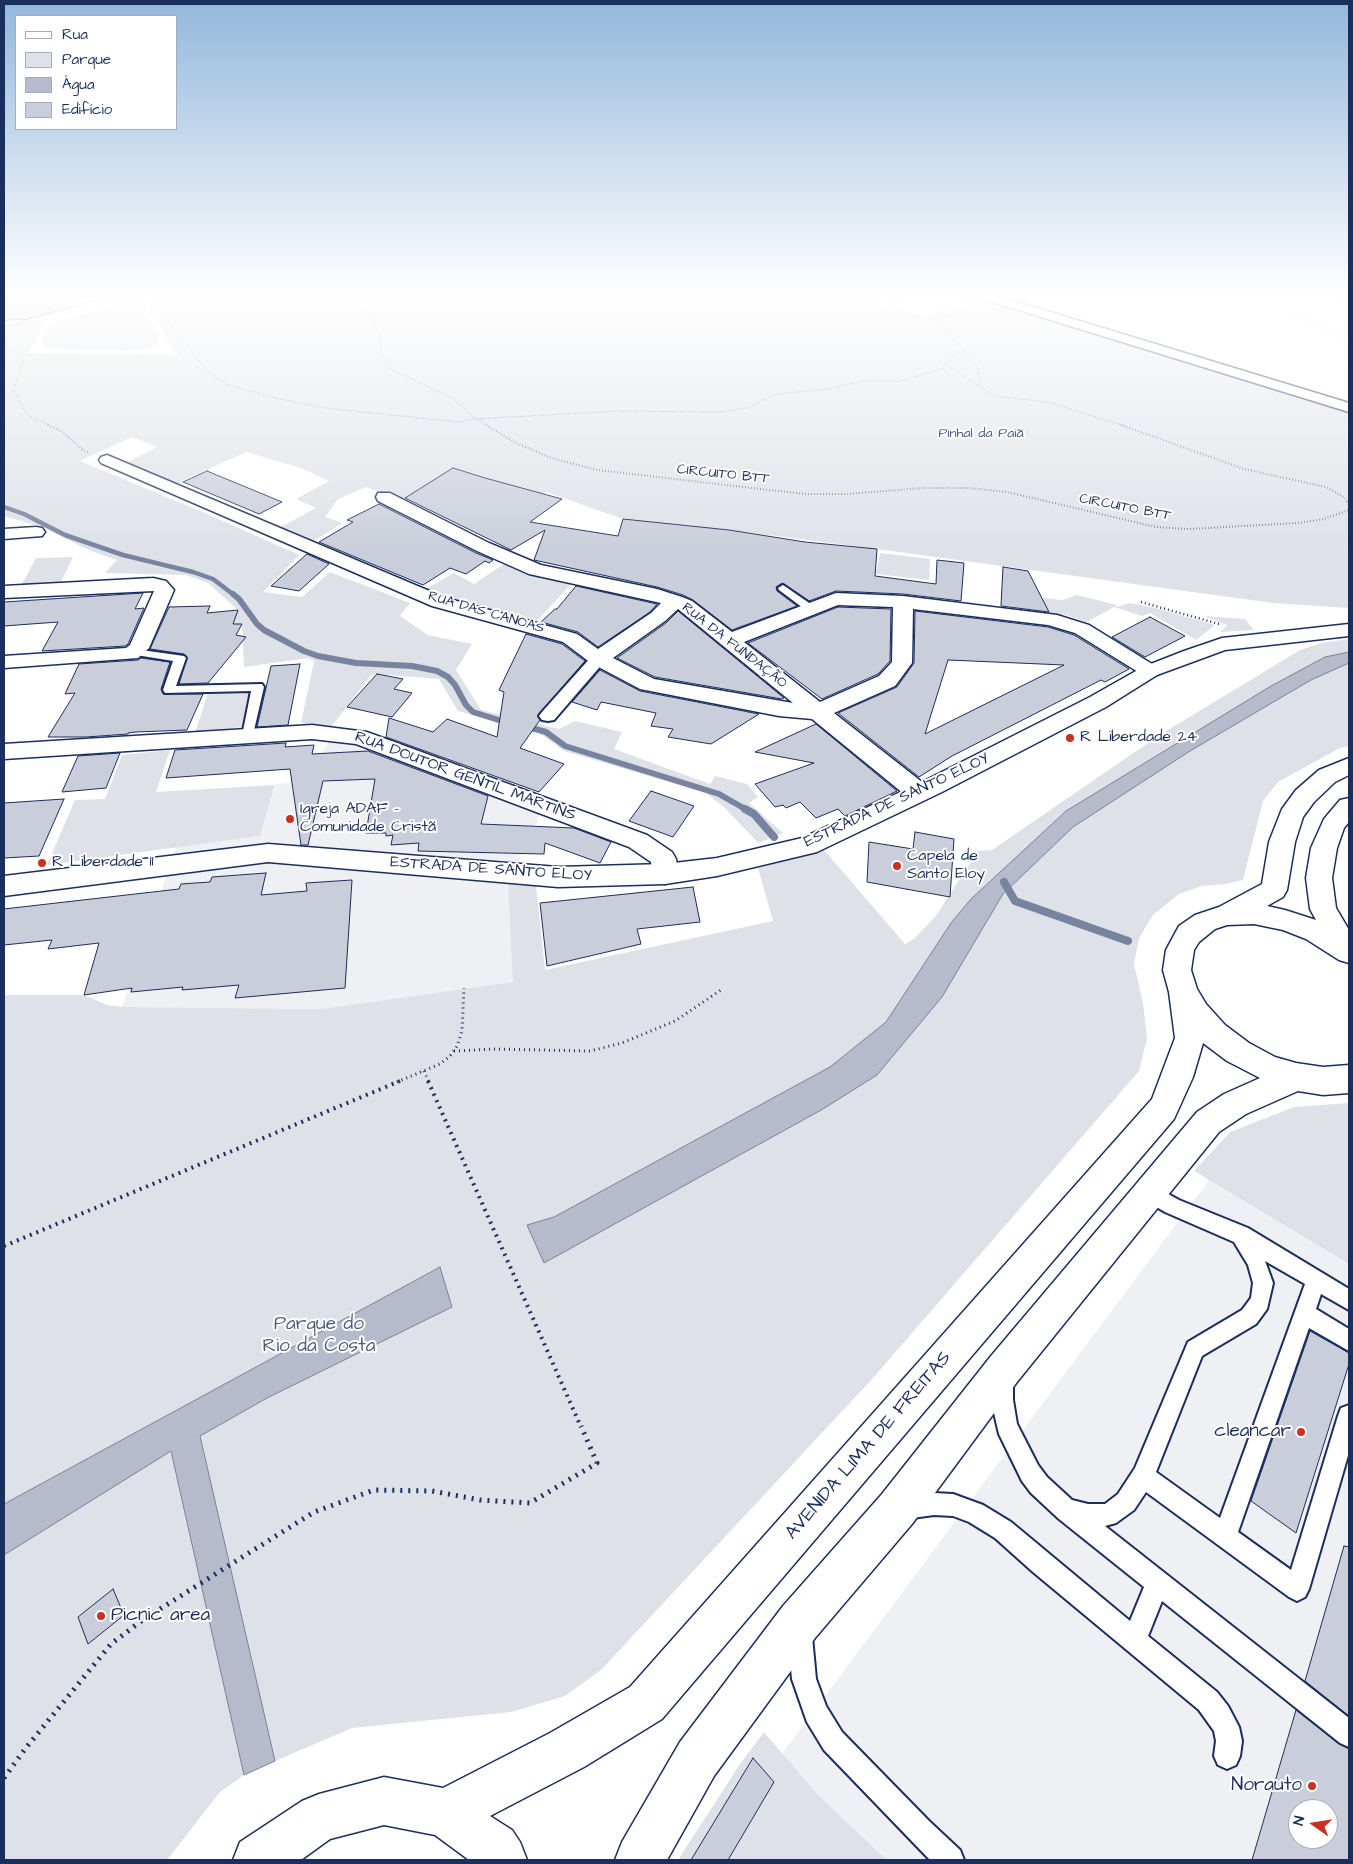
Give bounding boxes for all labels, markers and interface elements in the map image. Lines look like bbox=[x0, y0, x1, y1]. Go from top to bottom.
legend bbox=[15, 15, 178, 130]
text: Rua bbox=[62, 24, 88, 45]
text: Parque bbox=[62, 49, 111, 70]
text: Água bbox=[62, 74, 95, 95]
text: Edifício bbox=[62, 99, 112, 120]
park label: Pinhal da Paiã bbox=[938, 426, 1024, 442]
street label: CIRCUITO BTT bbox=[676, 462, 770, 488]
street label: CIRCUITO BTT bbox=[1078, 491, 1172, 525]
street label: RUA DAS CANOAS bbox=[426, 588, 546, 638]
street label: RUA DA FUNDAÇÃO bbox=[678, 600, 790, 692]
street label: RUA DOUTOR GENTIL MARTINS bbox=[352, 728, 578, 826]
place label: R Liberdade 24 bbox=[1080, 728, 1197, 748]
marker: R Liberdade 24 bbox=[1064, 732, 1076, 744]
street label: ESTRADA DE SANTO ELOY bbox=[801, 750, 993, 852]
place label: Igreja ADAF - Comunidade Cristã bbox=[300, 800, 436, 838]
marker: Igreja ADAF - Comunidade Cristã bbox=[284, 813, 296, 825]
place label: Capela de Santo Eloy bbox=[907, 847, 985, 885]
place label: R Liberdade 11 bbox=[52, 853, 153, 873]
street label: ESTRADA DE SANTO ELOY bbox=[390, 853, 592, 887]
marker: R Liberdade 11 bbox=[36, 857, 48, 869]
marker: Capela de Santo Eloy bbox=[891, 860, 903, 872]
park label: Parque do Rio da Costa bbox=[263, 1314, 375, 1358]
street label: AVENIDA LIMA DE FREITAS bbox=[781, 1347, 957, 1545]
place label: cleancar bbox=[1214, 1421, 1291, 1443]
marker: cleancar bbox=[1295, 1426, 1307, 1438]
place label: Picnic area bbox=[111, 1605, 210, 1627]
marker: Picnic area bbox=[95, 1610, 107, 1622]
place label: Norauto bbox=[1231, 1775, 1302, 1797]
marker: Norauto bbox=[1306, 1780, 1318, 1792]
north arrow bbox=[1288, 1799, 1338, 1849]
text: N bbox=[1289, 1814, 1310, 1827]

